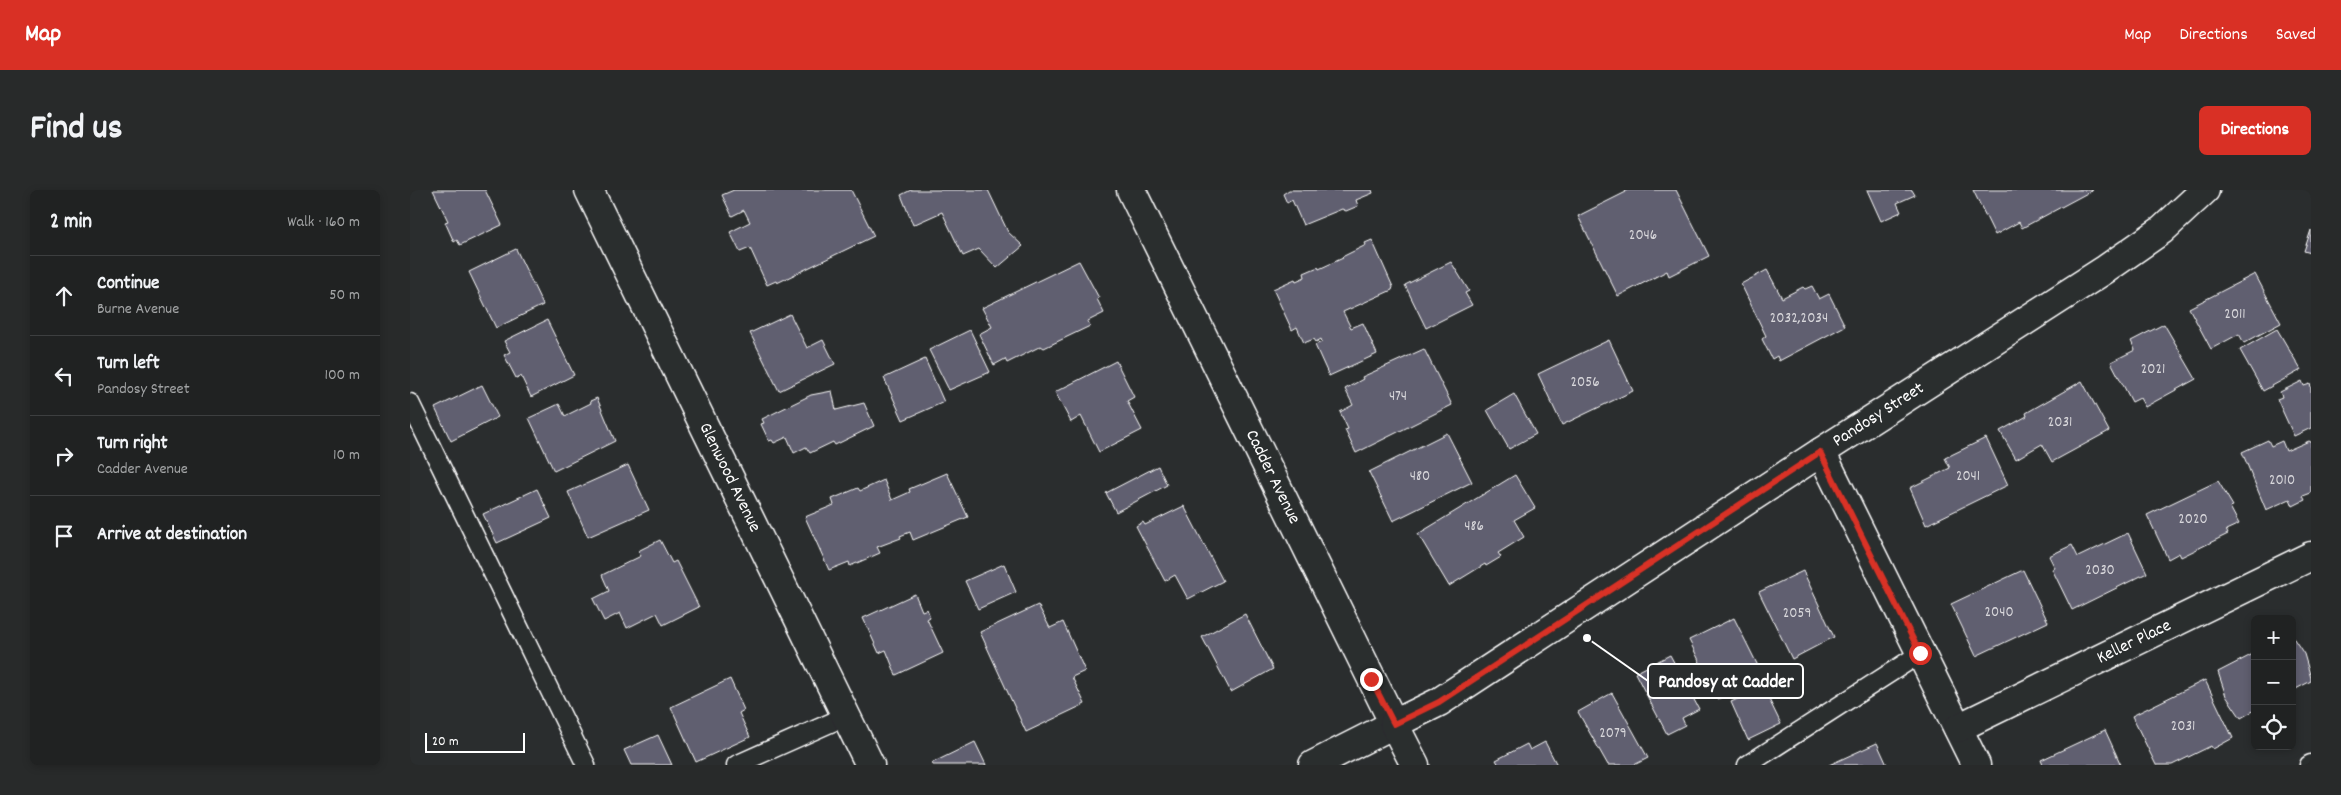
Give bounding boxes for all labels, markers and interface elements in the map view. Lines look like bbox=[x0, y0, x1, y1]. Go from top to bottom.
text: Map bbox=[25, 18, 61, 52]
text: Map bbox=[2124, 23, 2151, 48]
text: Directions bbox=[2179, 23, 2248, 48]
text: Saved bbox=[2276, 23, 2316, 48]
text: Find us bbox=[30, 105, 122, 155]
button: Directions bbox=[2199, 106, 2311, 155]
text: 2 min bbox=[50, 208, 92, 238]
text: Walk · 160 m bbox=[287, 211, 360, 234]
house number: 2046 bbox=[1629, 225, 1657, 247]
text: Continue bbox=[97, 271, 159, 298]
icon: ahead bbox=[50, 282, 78, 310]
text: 50 m bbox=[329, 284, 360, 307]
text: Burne Avenue bbox=[97, 298, 179, 321]
house number: 2011 bbox=[2224, 304, 2246, 326]
house number: 2032,2034 bbox=[1770, 308, 1828, 330]
text: Turn left bbox=[97, 351, 160, 378]
house number: 2021 bbox=[2141, 359, 2165, 381]
icon: left bbox=[50, 362, 78, 390]
text: 100 m bbox=[324, 364, 360, 387]
house number: 2056 bbox=[1570, 372, 1600, 394]
street label: Pandosy Street bbox=[1828, 376, 1929, 454]
text: Pandosy Street bbox=[97, 378, 190, 401]
house number: 474 bbox=[1389, 386, 1407, 408]
house number: 2031 bbox=[2048, 412, 2072, 434]
street label: Glenwood Avenue bbox=[692, 419, 767, 537]
street label: Cadder Avenue bbox=[1239, 426, 1306, 529]
text: Turn right bbox=[97, 431, 168, 458]
icon: right bbox=[50, 442, 78, 470]
text: 10 m bbox=[333, 444, 360, 467]
text: Cadder Avenue bbox=[97, 458, 188, 481]
house number: 480 bbox=[1410, 466, 1430, 488]
house number: 2041 bbox=[1956, 466, 1980, 488]
house number: 2010 bbox=[2269, 470, 2295, 492]
house number: 2020 bbox=[2178, 509, 2208, 531]
house number: 486 bbox=[1464, 516, 1484, 538]
icon: arrive bbox=[50, 522, 78, 550]
text: Arrive at destination bbox=[97, 522, 247, 549]
house number: 2030 bbox=[2085, 560, 2115, 582]
house number: 2040 bbox=[1984, 602, 2014, 624]
house number: 2059 bbox=[1783, 603, 1811, 625]
street label: Keller Place bbox=[2093, 613, 2176, 671]
map controls bbox=[2251, 615, 2296, 750]
button: + bbox=[2251, 615, 2296, 660]
route start bbox=[1909, 642, 1932, 665]
button: − bbox=[2251, 660, 2296, 705]
callout: Pandosy at Cadder bbox=[1648, 664, 1803, 698]
route end bbox=[1360, 668, 1383, 691]
text: Pandosy at Cadder bbox=[1658, 670, 1795, 697]
button: locate bbox=[2251, 705, 2296, 750]
house number: 2031 bbox=[2171, 716, 2195, 738]
house number: 2079 bbox=[1599, 723, 1627, 745]
scale bar bbox=[425, 730, 525, 753]
text: 20 m bbox=[432, 732, 459, 752]

